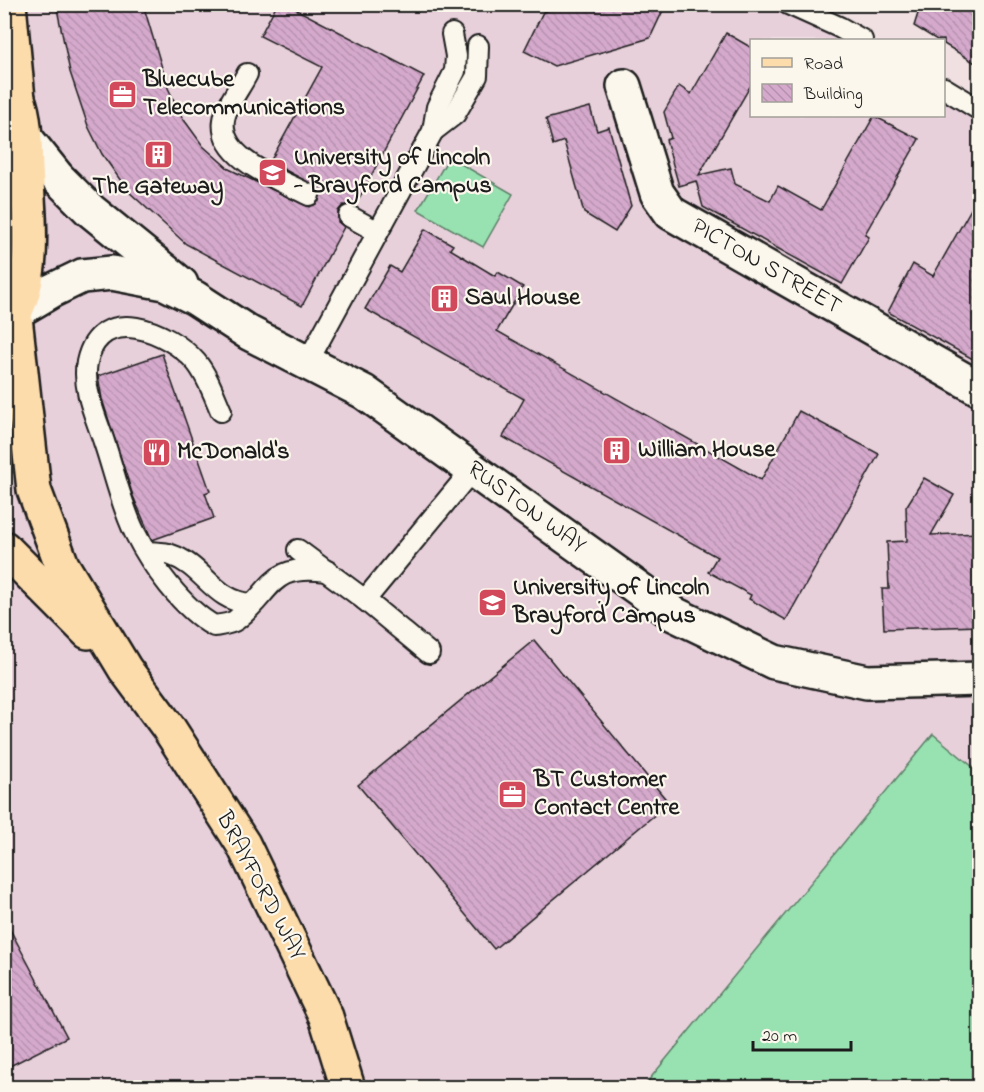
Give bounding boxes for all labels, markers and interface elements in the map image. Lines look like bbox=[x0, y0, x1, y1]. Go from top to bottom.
legend bbox=[750, 39, 945, 117]
text: Road bbox=[804, 52, 843, 78]
place label: Bluecube Telecommunications bbox=[142, 63, 345, 126]
office icon: Bluecube Telecommunications bbox=[106, 78, 138, 110]
text: Building bbox=[803, 82, 863, 109]
building icon: The Gateway bbox=[142, 138, 174, 170]
place label: University of Lincoln - Brayford Campus bbox=[293, 141, 492, 205]
school or university icon: University of Lincoln - Brayford Campus bbox=[257, 156, 289, 188]
place label: The Gateway bbox=[93, 170, 223, 206]
street label: PICTON STREET bbox=[684, 210, 848, 324]
place label: Saul House bbox=[465, 281, 581, 316]
building icon: Saul House bbox=[428, 282, 460, 314]
place label: William House bbox=[638, 433, 776, 468]
building icon: William House bbox=[601, 434, 633, 466]
place label: McDonald's bbox=[177, 435, 289, 470]
restaurant icon: McDonald's bbox=[140, 436, 172, 468]
street label: RUSTON WAY bbox=[459, 453, 593, 563]
place label: University of Lincoln Brayford Campus bbox=[512, 571, 710, 635]
school or university icon: University of Lincoln Brayford Campus bbox=[476, 586, 508, 618]
place label: BT Customer Contact Centre bbox=[533, 763, 680, 826]
office icon: BT Customer Contact Centre bbox=[497, 778, 529, 810]
street label: BRAYFORD WAY bbox=[205, 804, 314, 967]
scale bar bbox=[753, 1014, 850, 1052]
text: 20 m bbox=[762, 1024, 797, 1050]

